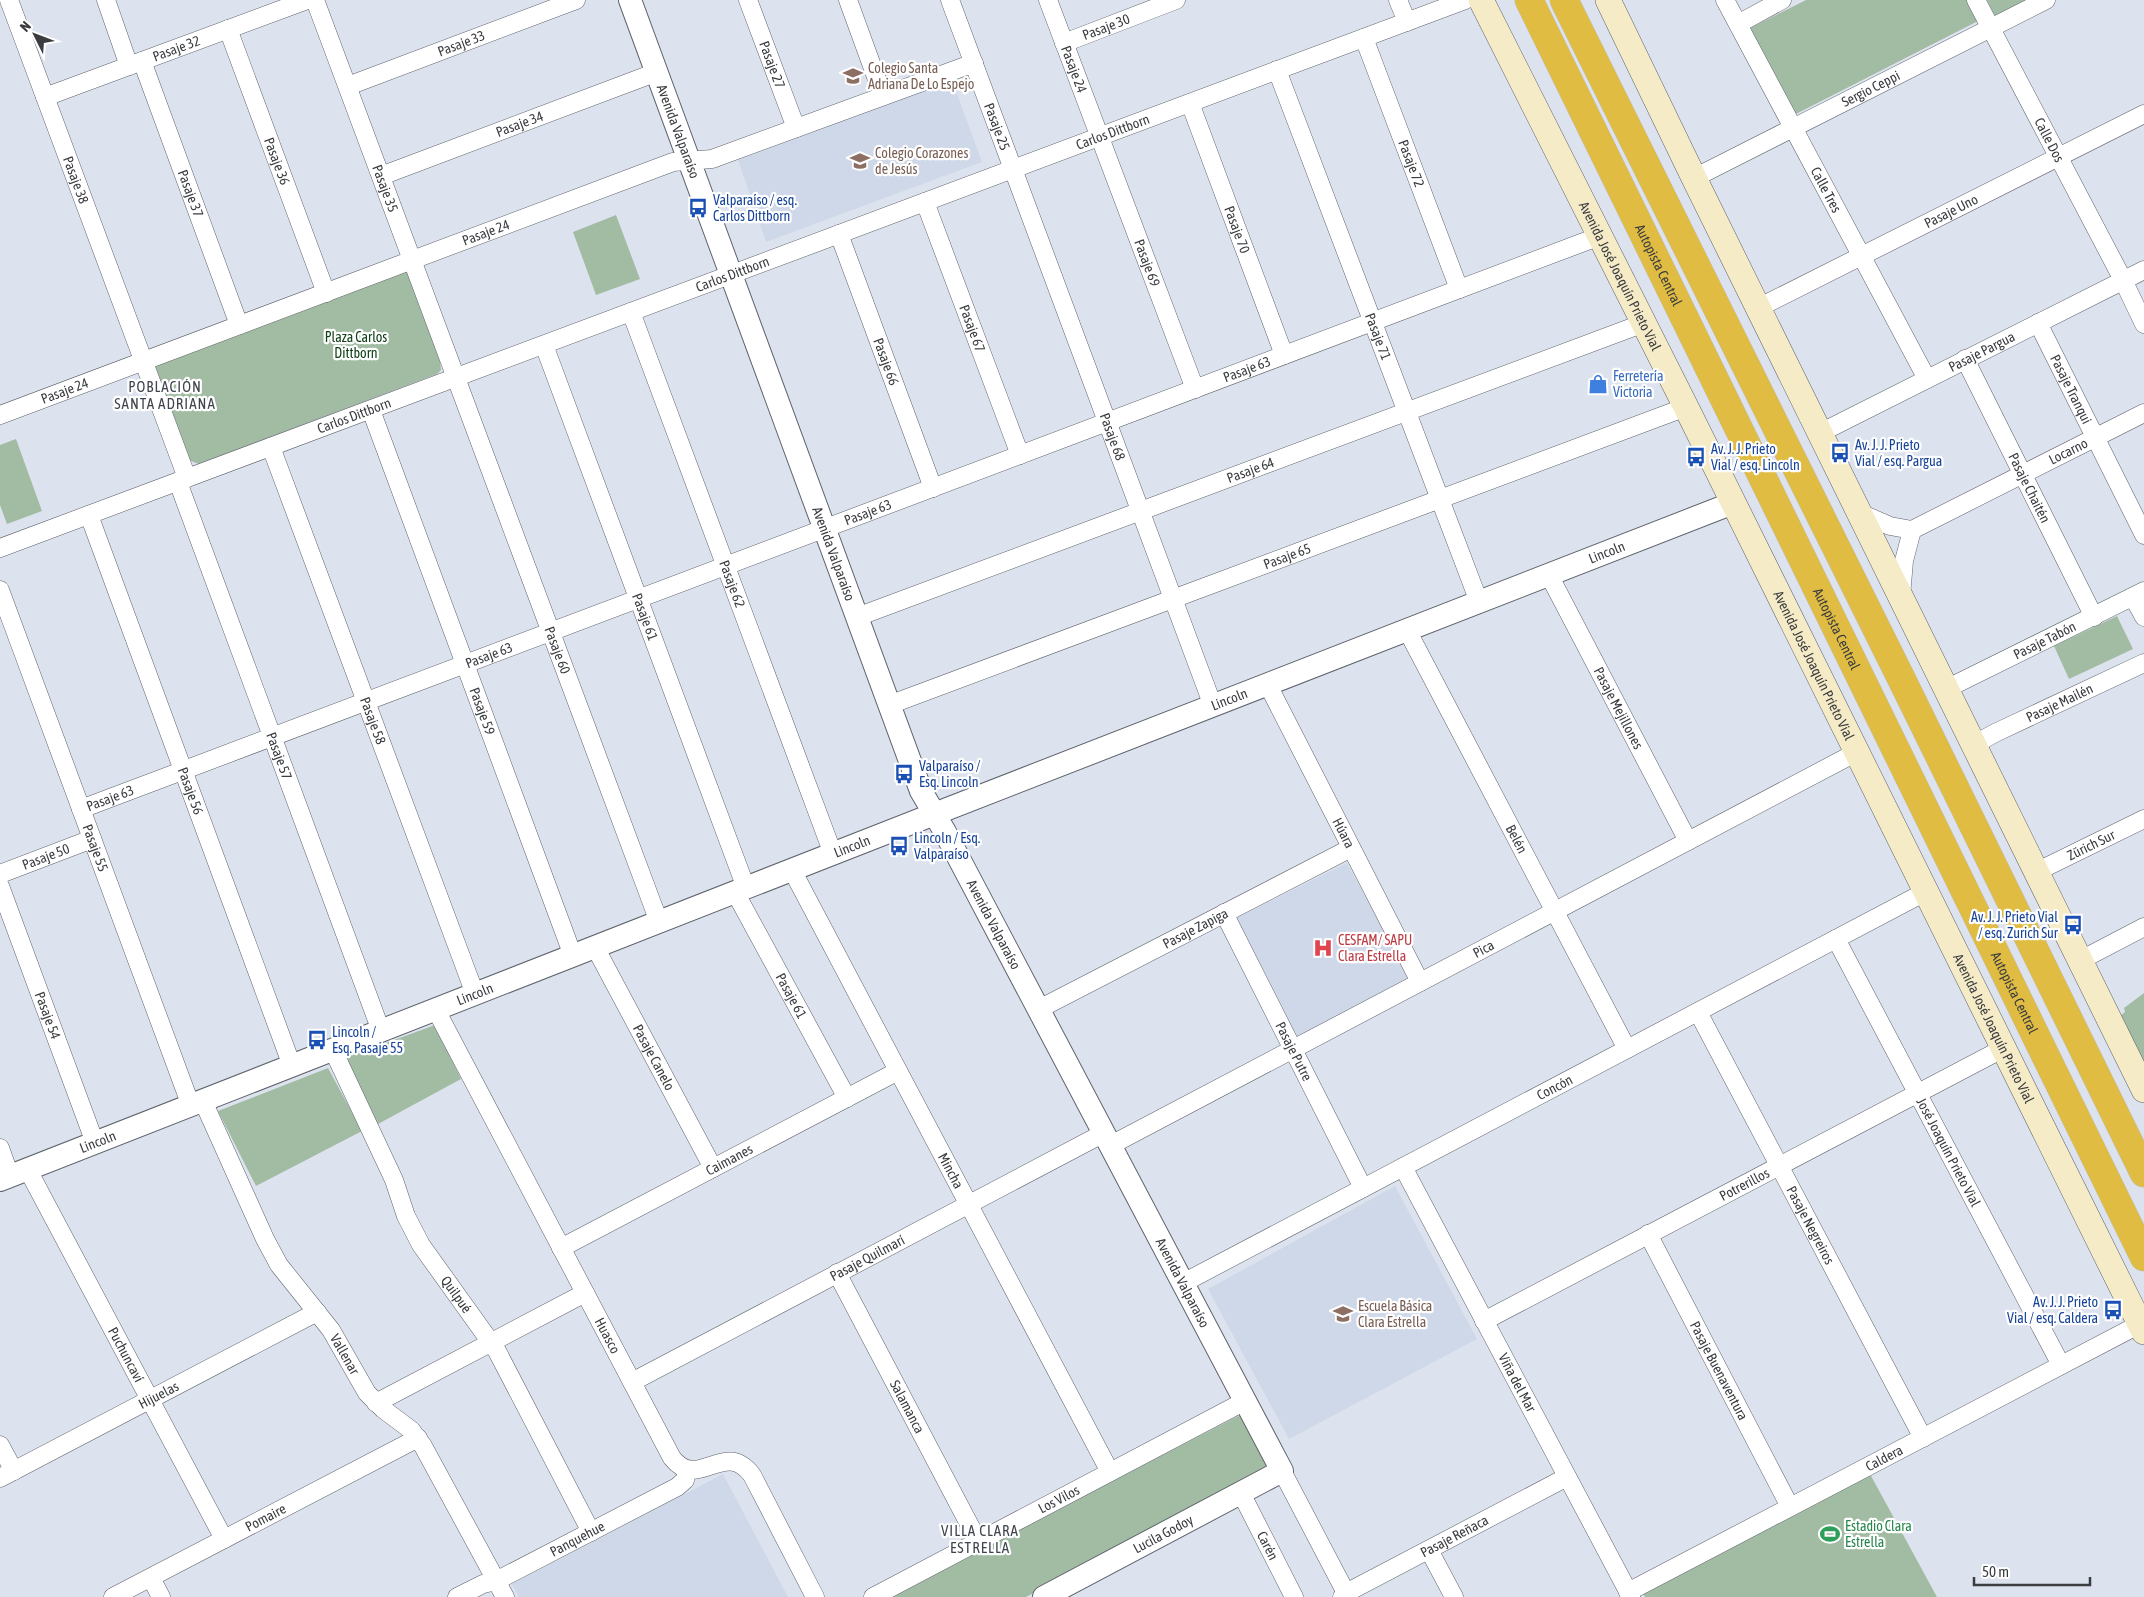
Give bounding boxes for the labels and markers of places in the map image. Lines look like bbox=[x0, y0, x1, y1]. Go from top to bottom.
place label: Colegio Santa Adriana De Lo Espejo bbox=[868, 60, 974, 92]
school or university icon: Colegio Santa Adriana De Lo Espejo bbox=[842, 65, 864, 87]
place label: Colegio Corazones de Jesús bbox=[875, 145, 968, 177]
school or university icon: Colegio Corazones de Jesús bbox=[849, 150, 871, 172]
place label: Valparaíso / esq. Carlos Dittborn bbox=[713, 192, 797, 224]
bus stop icon: Valparaíso / esq. Carlos Dittborn bbox=[687, 197, 709, 219]
place label: Ferretería Victoria bbox=[1613, 368, 1663, 400]
shop icon: Ferretería Victoria bbox=[1587, 373, 1609, 395]
place label: Av. J. J. Prieto Vial / esq. Pargua bbox=[1855, 437, 1942, 469]
place label: Av. J. J. Prieto Vial / esq. Lincoln bbox=[1711, 441, 1800, 473]
bus stop icon: Av. J. J. Prieto Vial / esq. Pargua bbox=[1829, 442, 1851, 464]
bus stop icon: Av. J. J. Prieto Vial / esq. Lincoln bbox=[1685, 446, 1707, 468]
place label: Valparaíso / Esq. Lincoln bbox=[919, 758, 981, 790]
bus stop icon: Valparaíso / Esq. Lincoln bbox=[893, 763, 915, 785]
place label: Lincoln / Esq. Valparaíso bbox=[914, 830, 980, 862]
bus stop icon: Lincoln / Esq. Valparaíso bbox=[888, 835, 910, 857]
place label: Av. J. J. Prieto Vial / esq. Zurich Sur bbox=[1971, 909, 2059, 941]
bus stop icon: Av. J. J. Prieto Vial / esq. Zurich Sur bbox=[2062, 914, 2084, 936]
place label: CESFAM/ SAPU Clara Estrella bbox=[1338, 932, 1412, 964]
hospital icon: CESFAM/ SAPU Clara Estrella bbox=[1312, 937, 1334, 959]
place label: Lincoln / Esq. Pasaje 55 bbox=[332, 1024, 403, 1056]
bus stop icon: Lincoln / Esq. Pasaje 55 bbox=[306, 1029, 328, 1051]
place label: Av. J. J. Prieto Vial / esq. Caldera bbox=[2007, 1294, 2098, 1326]
place label: Escuela Básica Clara Estrella bbox=[1358, 1298, 1432, 1330]
bus stop icon: Av. J. J. Prieto Vial / esq. Caldera bbox=[2102, 1299, 2124, 1321]
school or university icon: Escuela Básica Clara Estrella bbox=[1332, 1303, 1354, 1325]
place label: Estadio Clara Estrella bbox=[1845, 1518, 1912, 1550]
sports icon: Estadio Clara Estrella bbox=[1819, 1523, 1841, 1545]

